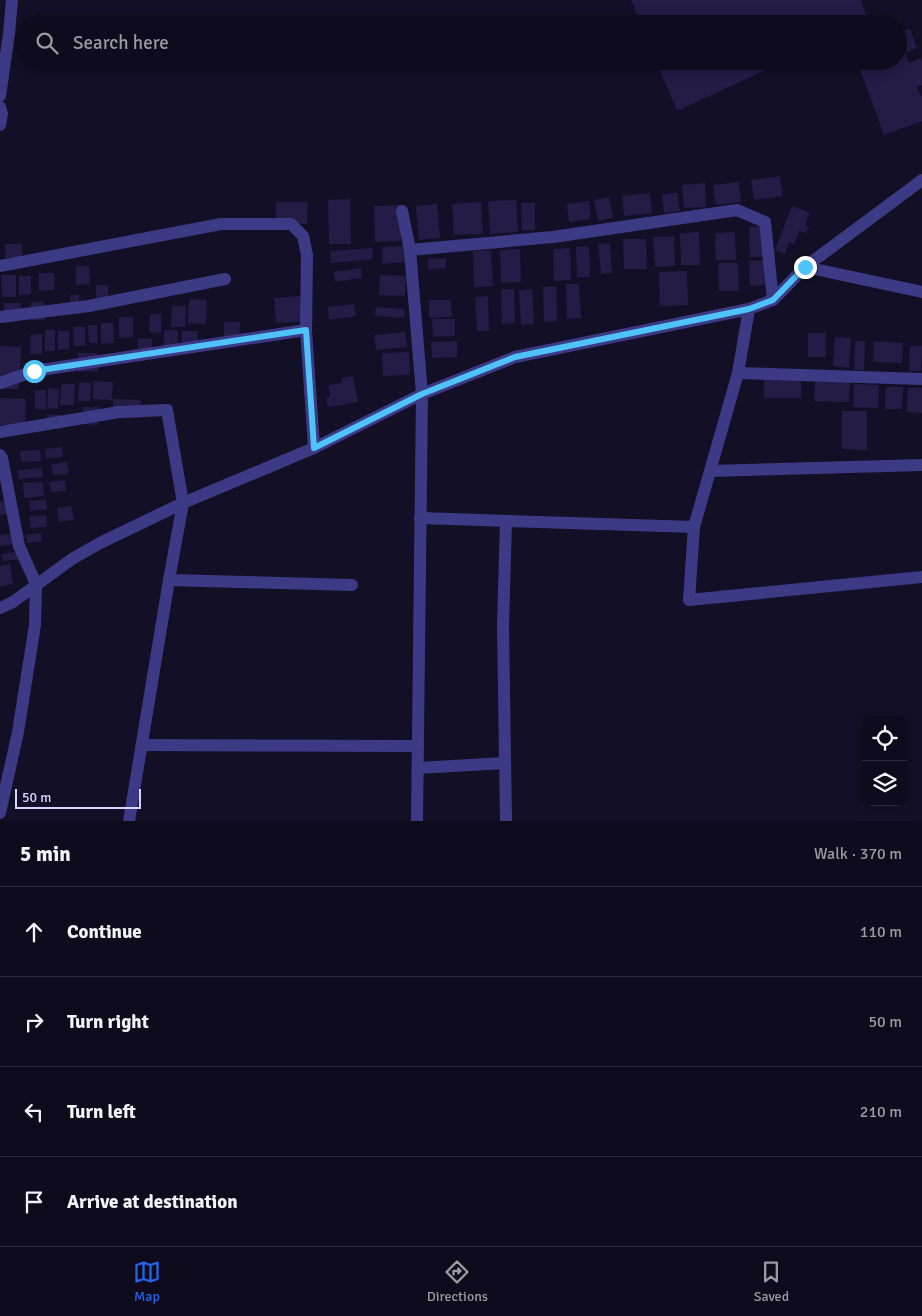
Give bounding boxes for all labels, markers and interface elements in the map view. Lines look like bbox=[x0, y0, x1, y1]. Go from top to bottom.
search box bbox=[15, 15, 907, 70]
icon: search bbox=[33, 29, 61, 57]
text: Search here bbox=[73, 31, 169, 55]
route end bbox=[794, 256, 817, 279]
route start bbox=[23, 360, 46, 383]
map controls bbox=[862, 716, 907, 806]
button: locate bbox=[862, 716, 907, 761]
button: layers bbox=[862, 761, 907, 806]
scale bar bbox=[15, 786, 141, 809]
text: 50 m bbox=[22, 789, 51, 806]
text: 5 min bbox=[20, 841, 71, 867]
text: Walk · 370 m bbox=[814, 844, 902, 864]
icon: ahead bbox=[20, 918, 48, 946]
text: Continue bbox=[67, 920, 142, 944]
text: 110 m bbox=[860, 922, 902, 942]
icon: right bbox=[20, 1008, 48, 1036]
text: Turn right bbox=[67, 1010, 149, 1034]
text: 50 m bbox=[868, 1012, 902, 1032]
icon: left bbox=[20, 1098, 48, 1126]
text: Turn left bbox=[67, 1100, 136, 1124]
text: 210 m bbox=[860, 1102, 902, 1122]
icon: arrive bbox=[20, 1188, 48, 1216]
text: Arrive at destination bbox=[67, 1190, 238, 1214]
tab: Map bbox=[133, 1258, 161, 1305]
tab: Directions bbox=[427, 1258, 488, 1305]
tab: Saved bbox=[754, 1258, 789, 1305]

